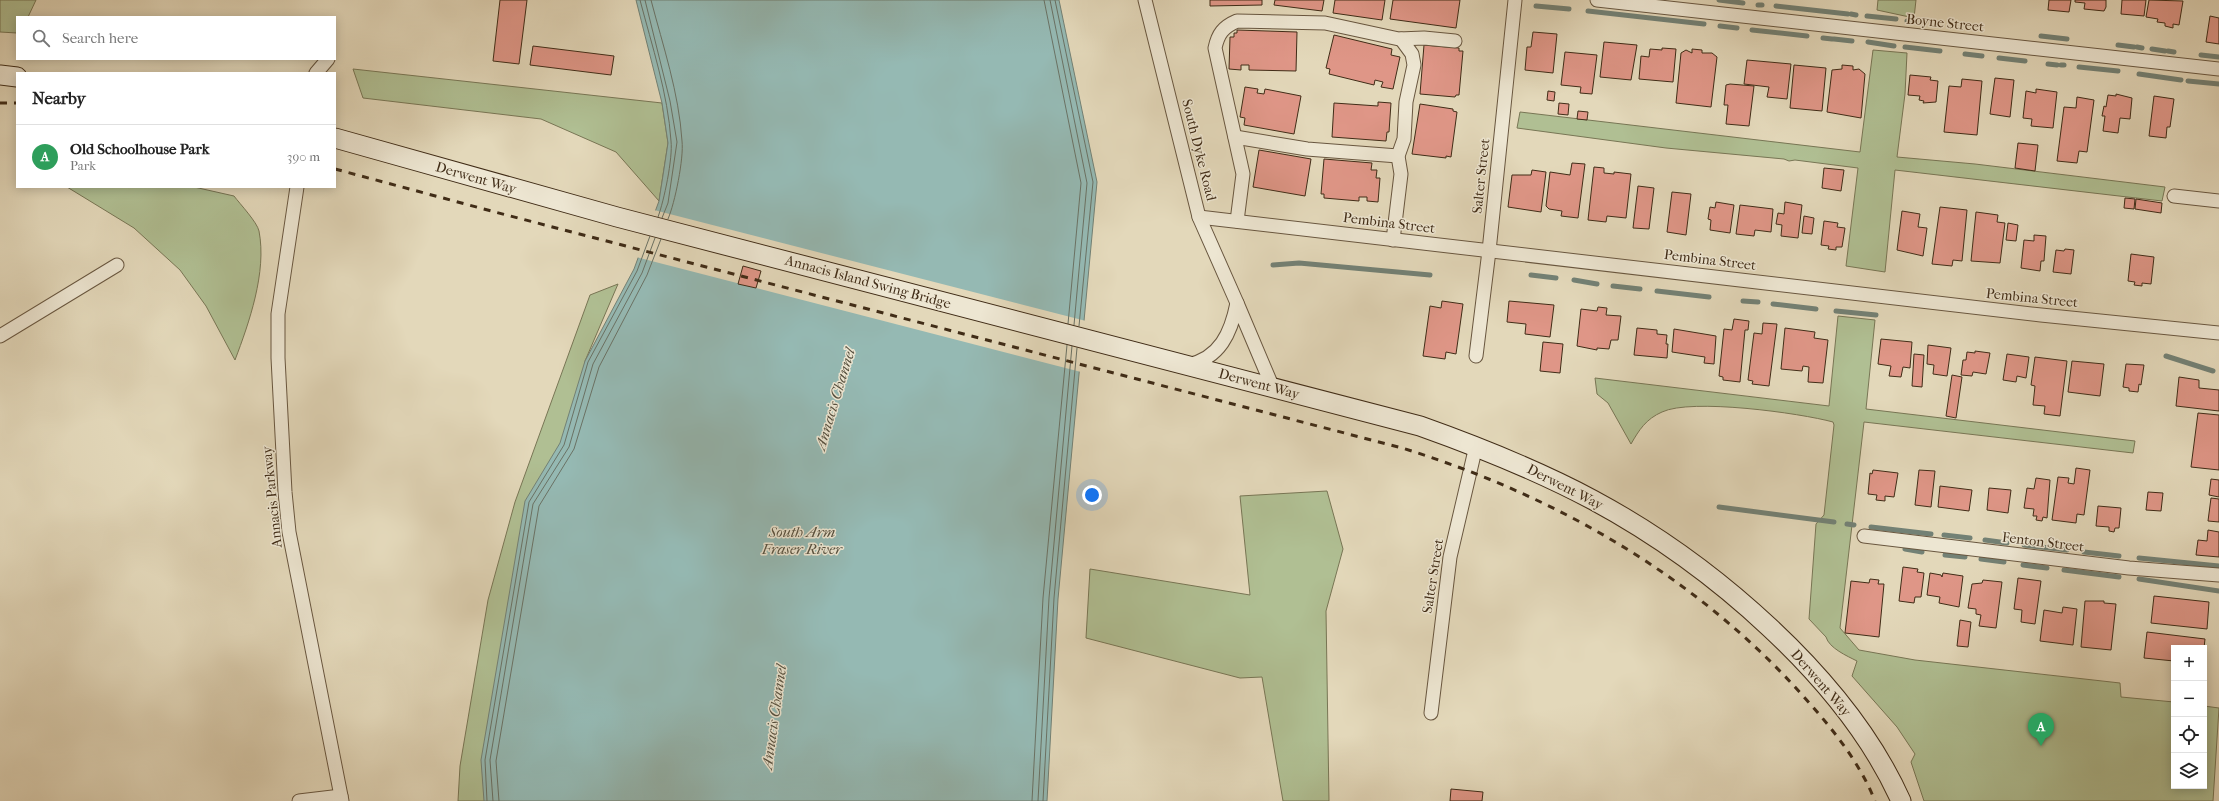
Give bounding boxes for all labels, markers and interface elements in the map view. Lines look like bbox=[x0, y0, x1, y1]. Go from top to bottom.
street label: Boyne Street bbox=[1905, 10, 1985, 36]
search box bbox=[16, 16, 336, 60]
icon: search bbox=[30, 27, 52, 49]
text: Search here bbox=[62, 29, 138, 47]
text: Nearby bbox=[32, 88, 86, 108]
street label: South Dyke Road bbox=[1178, 97, 1220, 203]
street label: Salter Street bbox=[1469, 138, 1493, 214]
text: Old Schoolhouse Park bbox=[70, 140, 210, 158]
text: A bbox=[41, 149, 49, 164]
text: 390 m bbox=[287, 149, 320, 164]
text: Park bbox=[70, 158, 96, 173]
street label: Derwent Way bbox=[434, 158, 519, 198]
street label: Pembina Street bbox=[1342, 209, 1436, 237]
street label: Pembina Street bbox=[1663, 246, 1757, 274]
street label: Annacis Island Swing Bridge bbox=[782, 251, 953, 312]
street label: Pembina Street bbox=[1985, 285, 2079, 311]
water label: Annacis Channel bbox=[810, 344, 860, 454]
street label: Derwent Way bbox=[1217, 365, 1302, 403]
street label: Annacis Parkway bbox=[258, 445, 286, 550]
street label: Derwent Way bbox=[1524, 461, 1606, 514]
your location bbox=[1082, 485, 1102, 505]
water label: South Arm Fraser River bbox=[761, 523, 843, 558]
street label: Fenton Street bbox=[2001, 529, 2085, 555]
street label: Salter Street bbox=[1419, 537, 1447, 615]
map controls bbox=[2171, 645, 2207, 789]
button: + bbox=[2171, 645, 2207, 681]
street label: Derwent Way bbox=[1787, 646, 1855, 720]
water label: Annacis Channel bbox=[757, 661, 791, 772]
button: − bbox=[2171, 681, 2207, 717]
pin: A bbox=[2028, 713, 2054, 746]
button: locate bbox=[2171, 717, 2207, 753]
button: layers bbox=[2171, 753, 2207, 789]

